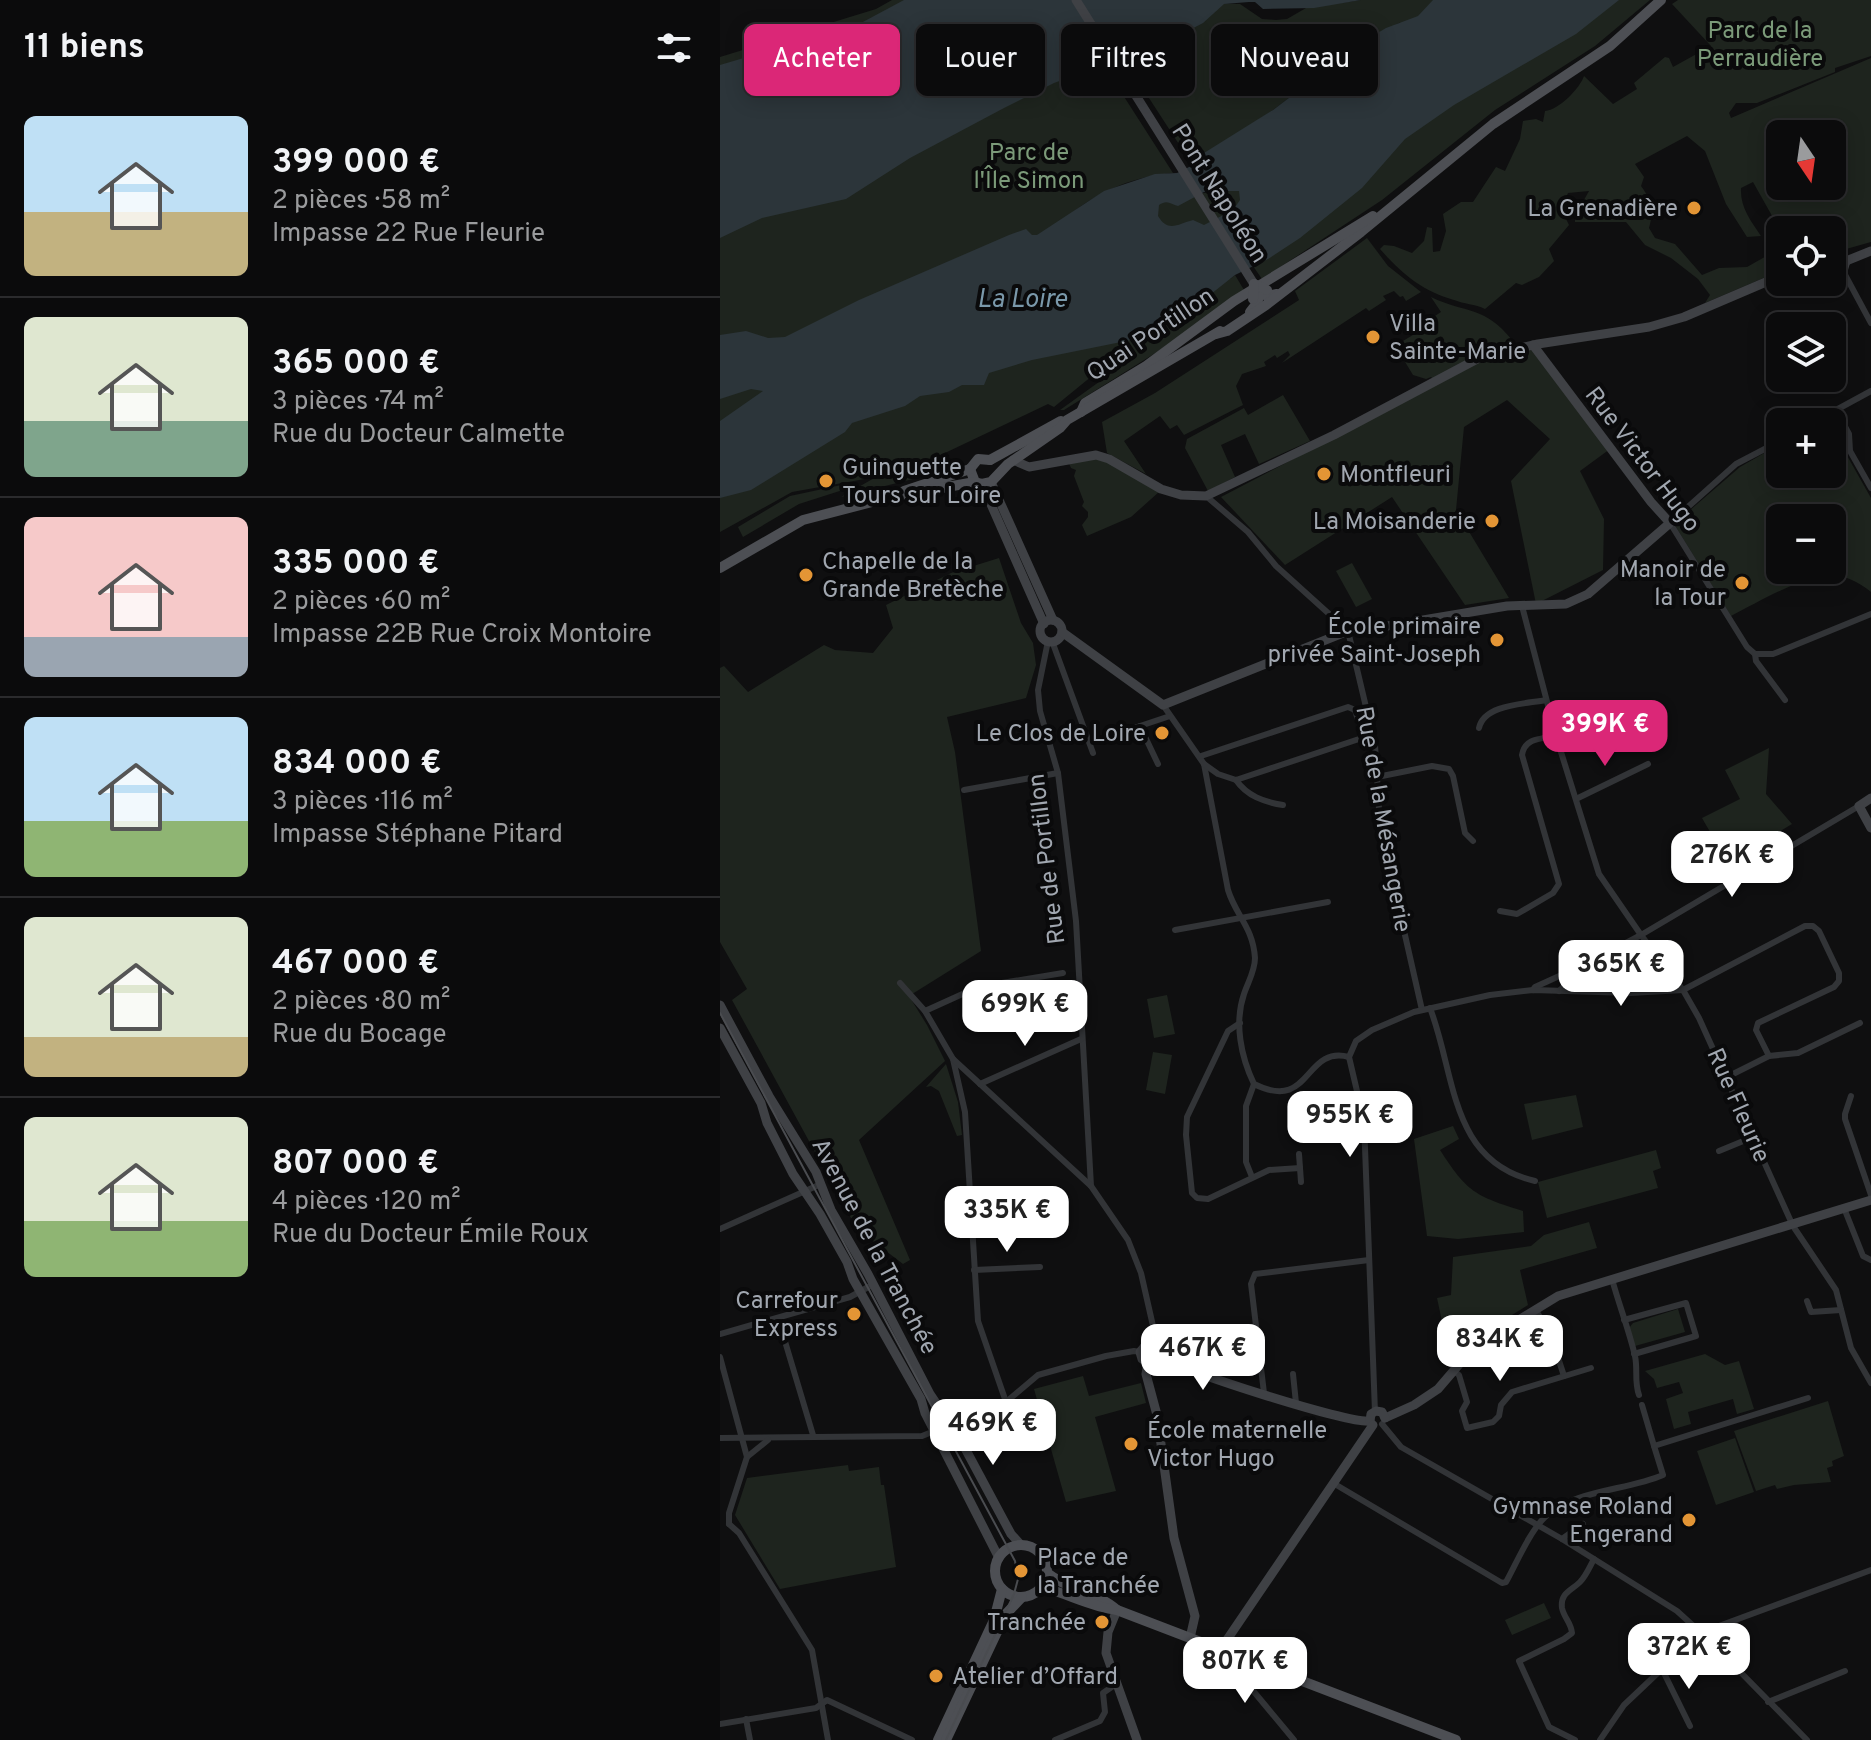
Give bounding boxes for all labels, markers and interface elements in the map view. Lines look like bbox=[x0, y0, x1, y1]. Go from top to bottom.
park label: Parc de la Perraudière bbox=[1697, 17, 1823, 75]
chip: Acheter bbox=[744, 24, 900, 96]
chip: Louer bbox=[916, 24, 1045, 96]
chip: Filtres bbox=[1061, 24, 1195, 96]
chip: Nouveau bbox=[1211, 24, 1378, 96]
icon: filters bbox=[652, 26, 696, 70]
text: 11 biens bbox=[24, 27, 145, 70]
street label: Pont Napoléon bbox=[1163, 119, 1273, 269]
north arrow bbox=[1766, 120, 1846, 200]
map controls bbox=[1766, 120, 1846, 584]
park label: Parc de l'Île Simon bbox=[973, 139, 1085, 197]
text: 399 000 € bbox=[272, 142, 440, 185]
icon: home bbox=[88, 148, 184, 244]
text: 2 pièces · 58 m² bbox=[272, 185, 450, 218]
place label: La Grenadière bbox=[1527, 195, 1678, 225]
marker: La Grenadière bbox=[1685, 199, 1703, 217]
button: locate bbox=[1766, 216, 1846, 296]
text: Impasse 22 Rue Fleurie bbox=[272, 218, 545, 251]
street label: Quai Portillon bbox=[1081, 282, 1221, 389]
water label: La Loire bbox=[977, 284, 1068, 317]
place label: Villa Sainte-Marie bbox=[1389, 310, 1526, 368]
button: layers bbox=[1766, 312, 1846, 392]
marker: Villa Sainte-Marie bbox=[1364, 328, 1382, 346]
text: 365 000 € bbox=[272, 343, 440, 386]
icon: home bbox=[88, 349, 184, 445]
street label: Rue Victor Hugo bbox=[1577, 382, 1706, 539]
text: 3 pièces · 74 m² bbox=[272, 386, 444, 419]
button: + bbox=[1766, 408, 1846, 488]
text: Rue du Docteur Calmette bbox=[272, 419, 565, 452]
place label: Guinguette Tours sur Loire bbox=[842, 454, 1001, 512]
place label: Montfleuri bbox=[1340, 461, 1451, 491]
marker: Montfleuri bbox=[1315, 465, 1333, 483]
marker: Guinguette Tours sur Loire bbox=[817, 472, 835, 490]
button: − bbox=[1766, 504, 1846, 584]
place label: La Moisanderie bbox=[1313, 508, 1476, 538]
marker: La Moisanderie bbox=[1483, 512, 1501, 530]
text: 335 000 € bbox=[272, 543, 439, 586]
place label: Chapelle de la Grande Bretèche bbox=[822, 548, 1004, 606]
icon: home bbox=[88, 549, 184, 645]
place label: Manoir de la Tour bbox=[1620, 556, 1726, 614]
marker: Chapelle de la Grande Bretèche bbox=[797, 566, 815, 584]
marker: Manoir de la Tour bbox=[1733, 574, 1751, 592]
text: 2 pièces · 60 m² bbox=[272, 586, 450, 619]
place label: École primaire privée Saint-Joseph bbox=[1268, 611, 1481, 671]
text: Impasse 22B Rue Croix Montoire bbox=[272, 619, 652, 652]
marker: École primaire privée Saint-Joseph bbox=[1488, 631, 1506, 649]
pin: 399K € bbox=[1540, 700, 1670, 768]
street label: Rue de la Mésangerie bbox=[1347, 704, 1417, 935]
text: 399K € bbox=[1561, 709, 1649, 742]
place label: Le Clos de Loire bbox=[976, 720, 1146, 750]
marker: Le Clos de Loire bbox=[1153, 724, 1171, 742]
text: 834 000 € bbox=[272, 743, 442, 786]
icon: home bbox=[88, 749, 184, 845]
street label: Rue de Portillon bbox=[1023, 772, 1073, 946]
text: 3 pièces · 116 m² bbox=[272, 786, 453, 819]
text: Impasse Stéphane Pitard bbox=[272, 819, 563, 852]
pin: 276K € bbox=[1667, 831, 1797, 899]
text: 276K € bbox=[1689, 840, 1775, 873]
pin: 365K € bbox=[1556, 940, 1686, 1008]
text: 467 000 € bbox=[272, 943, 439, 986]
icon: home bbox=[88, 949, 184, 1045]
text: 365K € bbox=[1577, 949, 1665, 982]
pin: 699K € bbox=[960, 980, 1090, 1048]
text: 2 pièces · 80 m² bbox=[272, 986, 451, 1019]
text: 699K € bbox=[980, 989, 1070, 1022]
text: Rue du Bocage bbox=[272, 1019, 446, 1052]
street label: Rue Fleurie bbox=[1699, 1044, 1776, 1168]
pin: 955K € bbox=[1285, 1091, 1415, 1159]
text: 955K € bbox=[1305, 1100, 1395, 1133]
street label: Avenue de la Tranchée bbox=[803, 1134, 943, 1360]
text: 807 000 € bbox=[272, 1143, 439, 1186]
icon: home bbox=[88, 1149, 184, 1245]
text: 4 pièces · 120 m² bbox=[272, 1186, 461, 1219]
pin: 335K € bbox=[942, 1186, 1072, 1254]
text: 335K € bbox=[963, 1195, 1051, 1228]
text: Rue du Docteur Émile Roux bbox=[272, 1219, 589, 1252]
place label: Carrefour Express bbox=[735, 1287, 838, 1345]
marker: Carrefour Express bbox=[845, 1305, 863, 1323]
pin: 834K € bbox=[1435, 1315, 1565, 1383]
pin: 467K € bbox=[1138, 1324, 1268, 1392]
text: 834K € bbox=[1455, 1324, 1545, 1357]
text: 467K € bbox=[1159, 1333, 1247, 1366]
pin: 469K € bbox=[928, 1399, 1058, 1467]
text: 469K € bbox=[948, 1408, 1038, 1441]
place label: École maternelle Victor Hugo bbox=[1147, 1415, 1327, 1475]
marker: École maternelle Victor Hugo bbox=[1122, 1435, 1140, 1453]
place label: Gymnase Roland Engerand bbox=[1492, 1493, 1673, 1551]
marker: Gymnase Roland Engerand bbox=[1680, 1511, 1698, 1529]
place label: Place de la Tranchée bbox=[1037, 1544, 1160, 1602]
marker: Place de la Tranchée bbox=[1012, 1562, 1030, 1580]
place label: Tranchée bbox=[987, 1609, 1086, 1639]
marker: Tranchée bbox=[1093, 1613, 1111, 1631]
pin: 372K € bbox=[1624, 1623, 1754, 1691]
text: 372K € bbox=[1646, 1632, 1732, 1665]
pin: 807K € bbox=[1180, 1637, 1310, 1705]
text: 807K € bbox=[1201, 1646, 1289, 1679]
place label: Atelier d’Offard bbox=[952, 1663, 1118, 1693]
marker: Atelier d’Offard bbox=[927, 1667, 945, 1685]

